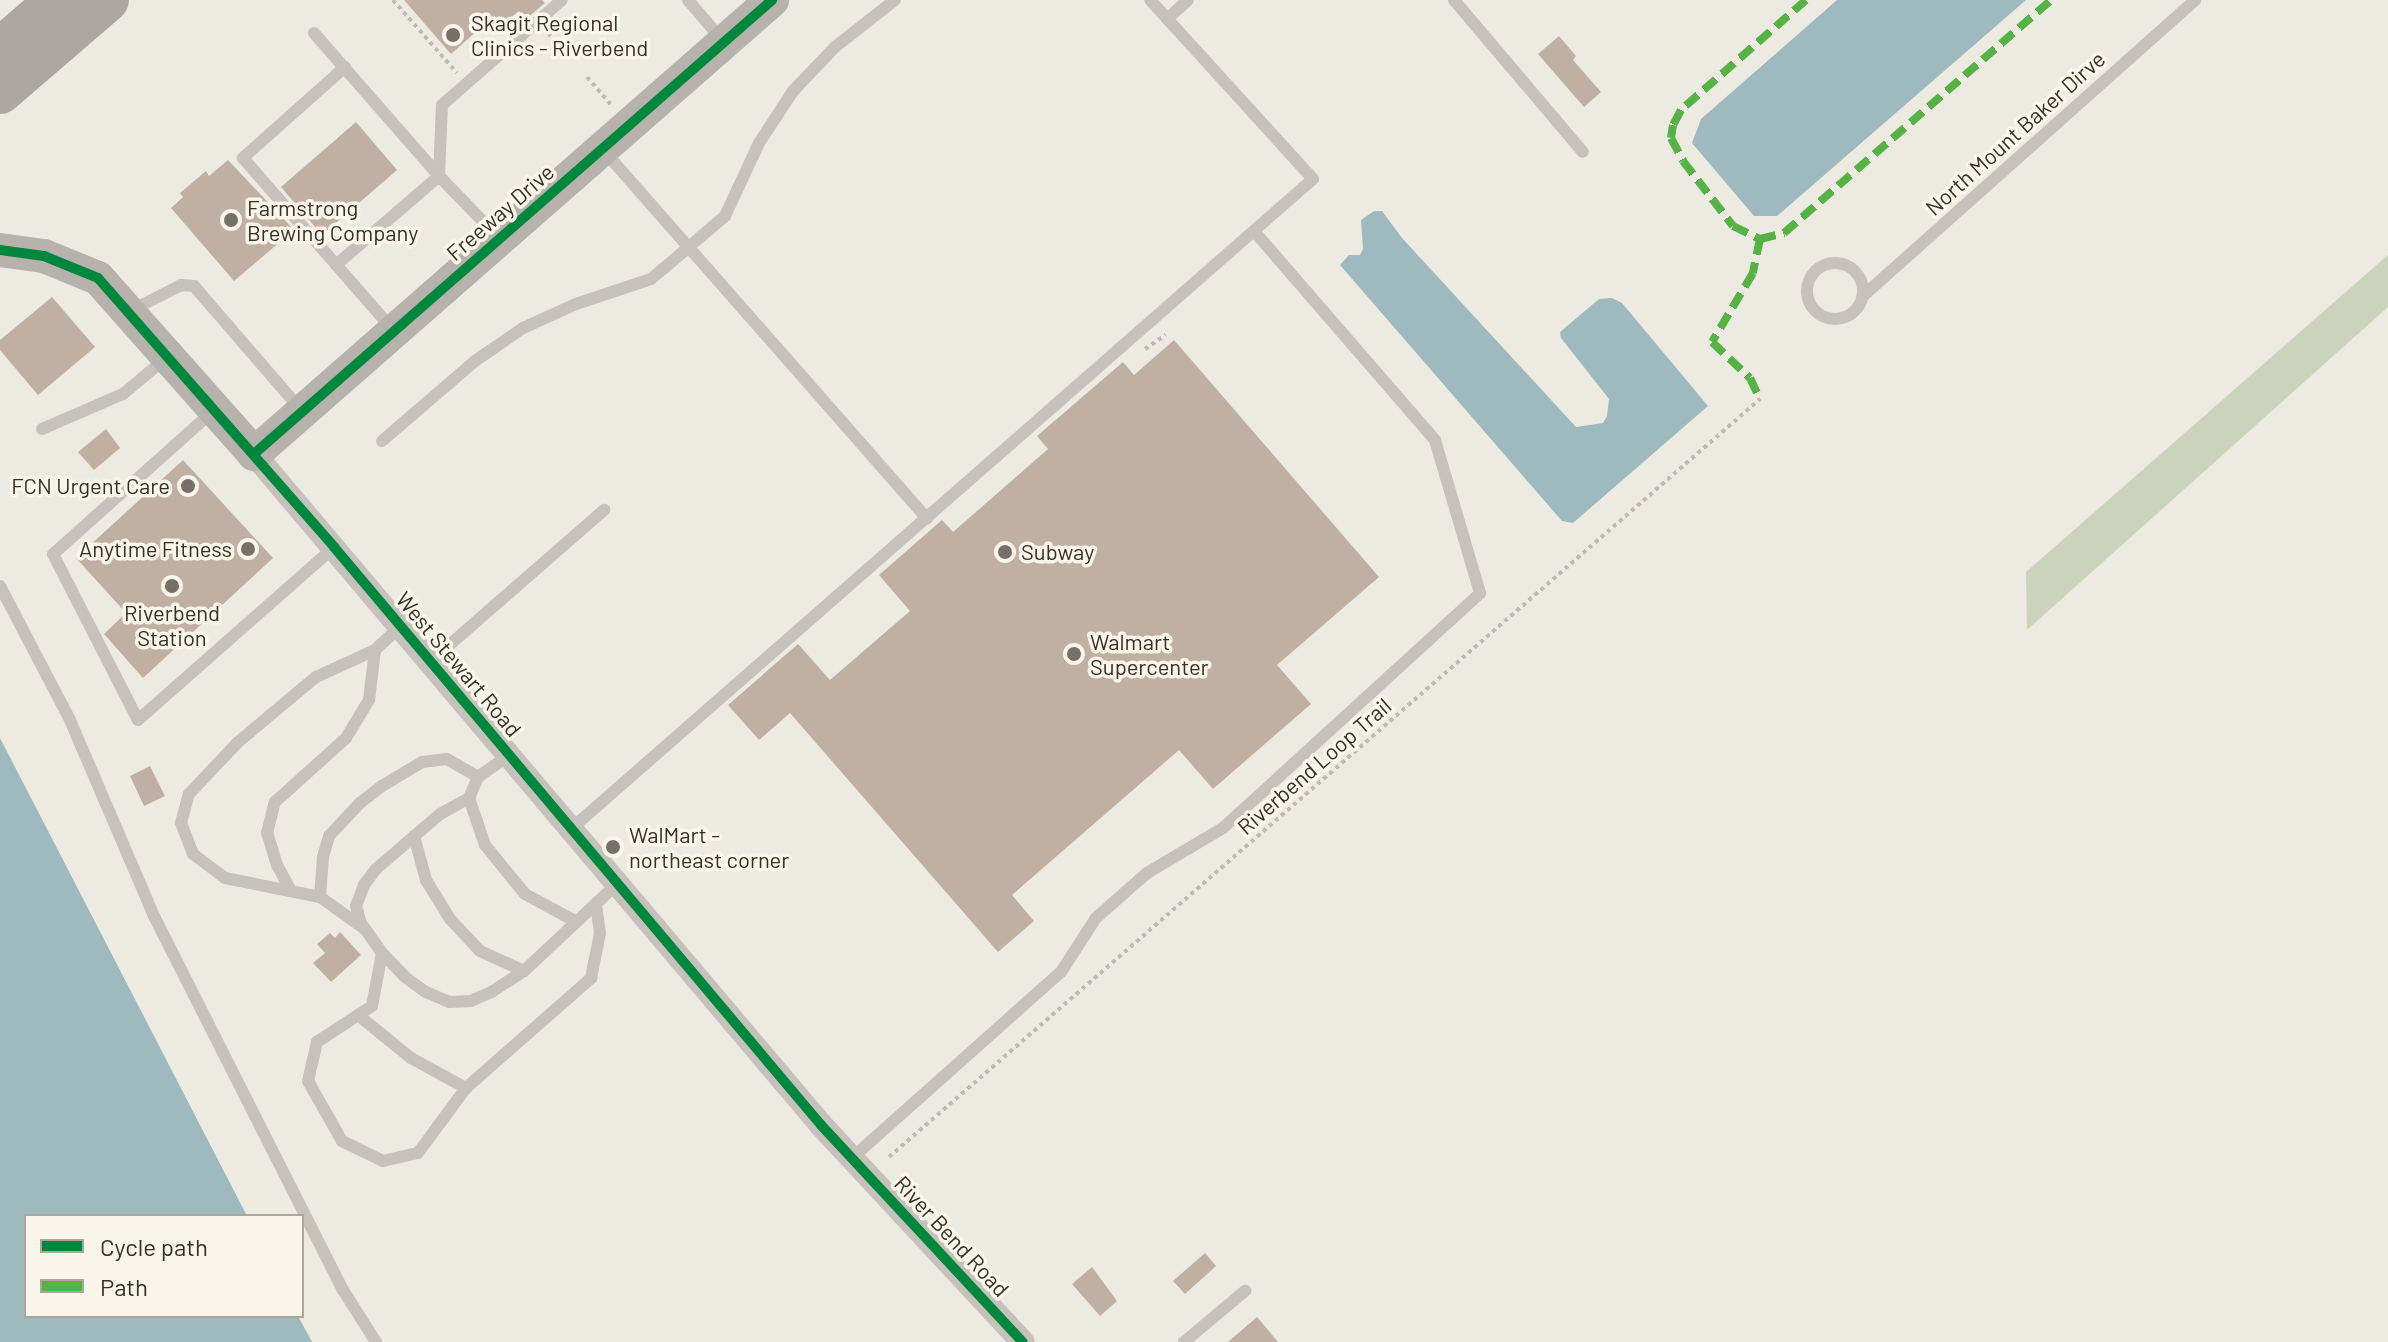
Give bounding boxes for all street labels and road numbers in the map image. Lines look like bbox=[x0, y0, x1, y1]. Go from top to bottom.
street label: North Mount Baker Dirve bbox=[1920, 45, 2110, 221]
street label: Freeway Drive bbox=[441, 158, 559, 266]
street label: West Stewart Road bbox=[391, 586, 527, 742]
street label: Riverbend Loop Trail bbox=[1232, 692, 1396, 840]
street label: River Bend Road bbox=[889, 1170, 1015, 1302]

